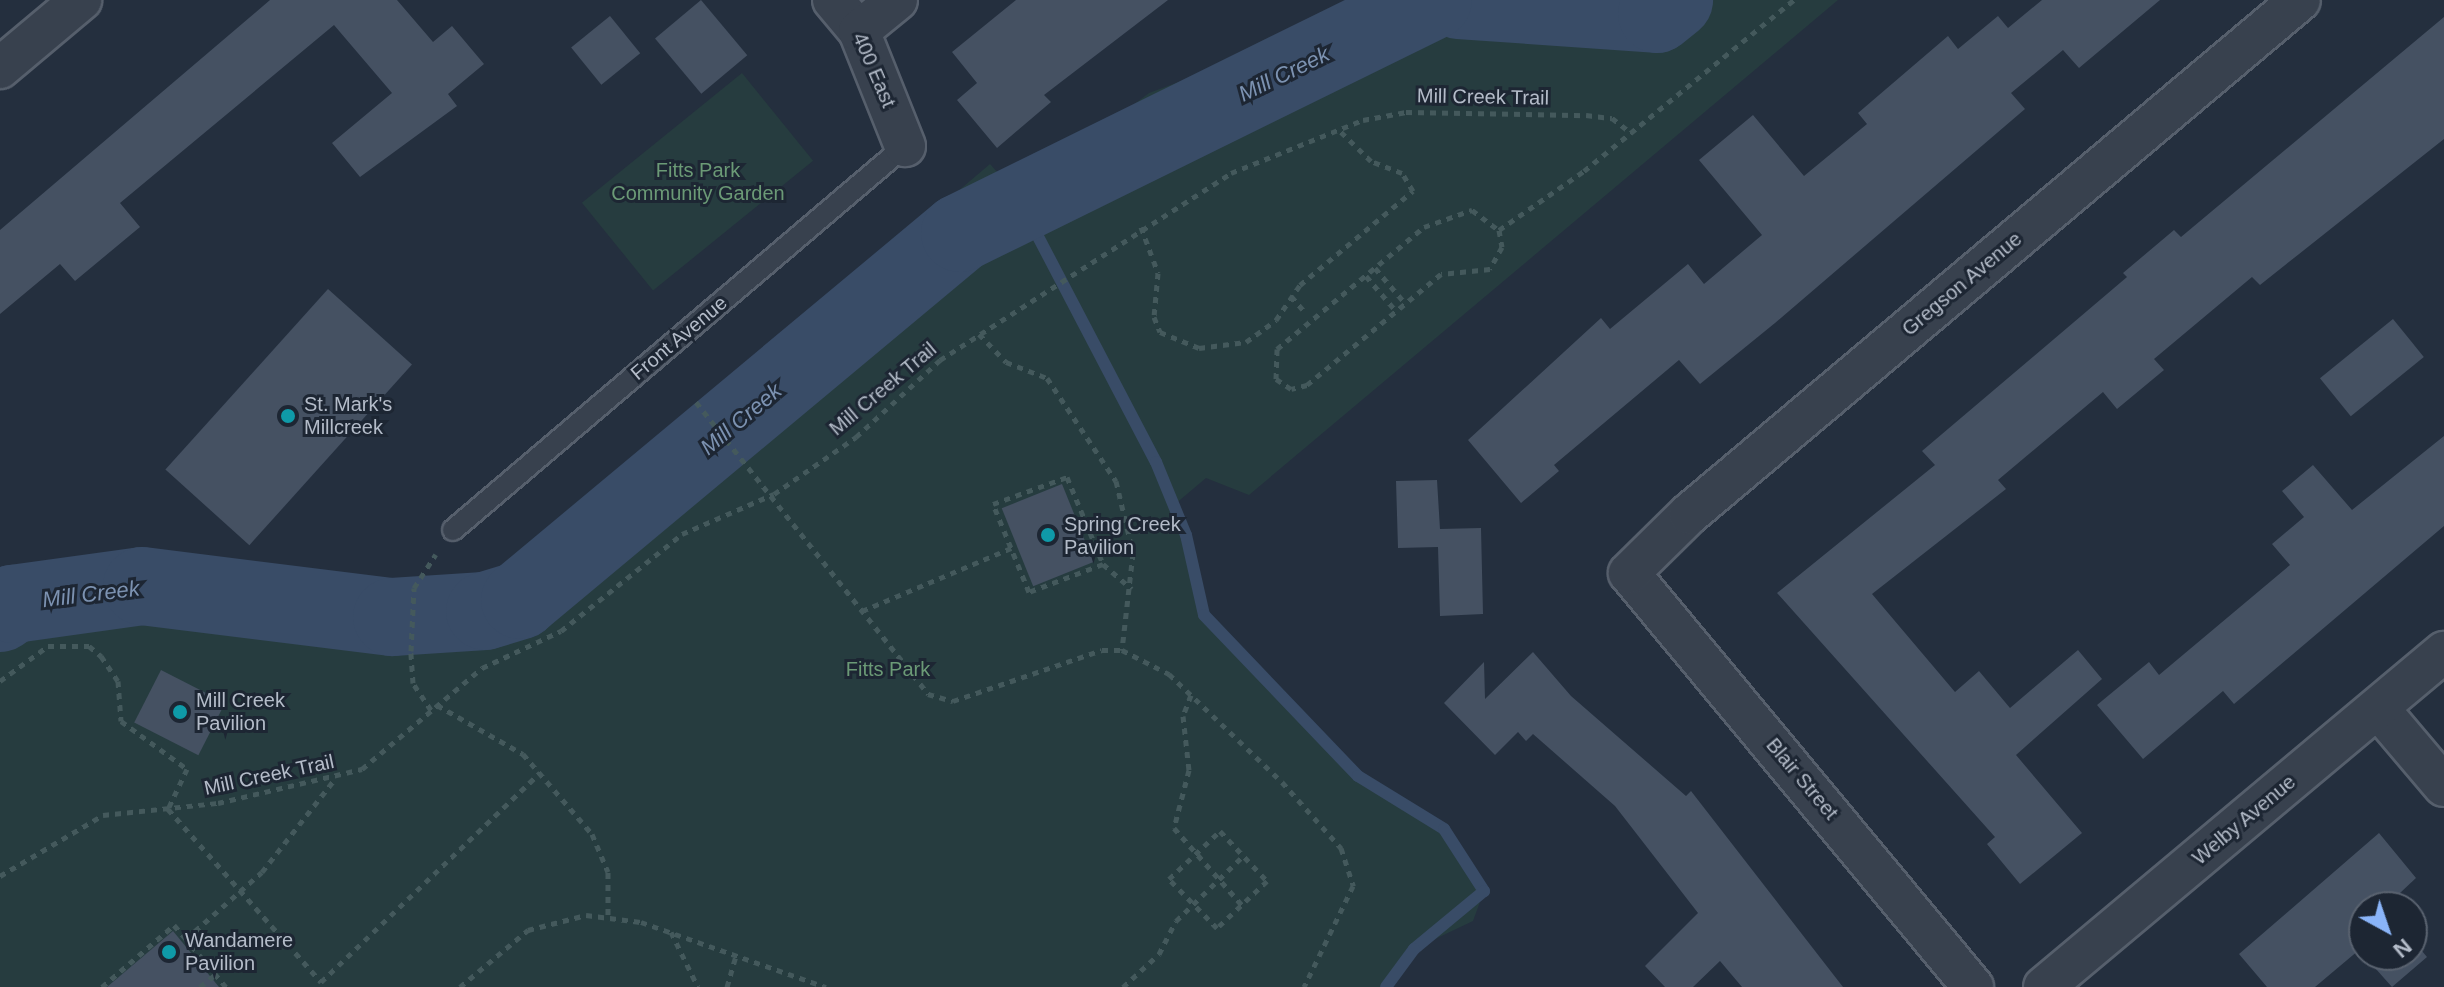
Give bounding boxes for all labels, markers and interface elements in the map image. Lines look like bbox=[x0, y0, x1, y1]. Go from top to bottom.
street label: 400 East bbox=[848, 29, 900, 111]
water label: Mill Creek bbox=[1234, 41, 1334, 107]
street label: Mill Creek Trail bbox=[1417, 84, 1549, 110]
park label: Fitts Park Community Garden bbox=[611, 159, 785, 206]
street label: Gregson Avenue bbox=[1897, 227, 2027, 341]
street label: Front Avenue bbox=[625, 290, 733, 386]
street label: Mill Creek Trail bbox=[824, 337, 942, 441]
water label: Mill Creek bbox=[695, 377, 787, 461]
place label: St. Mark's Millcreek bbox=[304, 392, 392, 439]
marker: St. Mark's Millcreek bbox=[279, 407, 297, 425]
place label: Spring Creek Pavilion bbox=[1064, 512, 1181, 559]
marker: Spring Creek Pavilion bbox=[1039, 526, 1057, 544]
water label: Mill Creek bbox=[41, 575, 141, 613]
park label: Fitts Park bbox=[846, 657, 930, 681]
place label: Mill Creek Pavilion bbox=[196, 688, 285, 735]
marker: Mill Creek Pavilion bbox=[171, 703, 189, 721]
street label: Blair Street bbox=[1761, 733, 1843, 825]
street label: Mill Creek Trail bbox=[202, 749, 336, 801]
street label: Welby Avenue bbox=[2187, 770, 2301, 870]
north arrow bbox=[2348, 891, 2428, 971]
place label: Wandamere Pavilion bbox=[185, 928, 293, 975]
text: N bbox=[2388, 934, 2417, 963]
marker: Wandamere Pavilion bbox=[160, 943, 178, 961]

